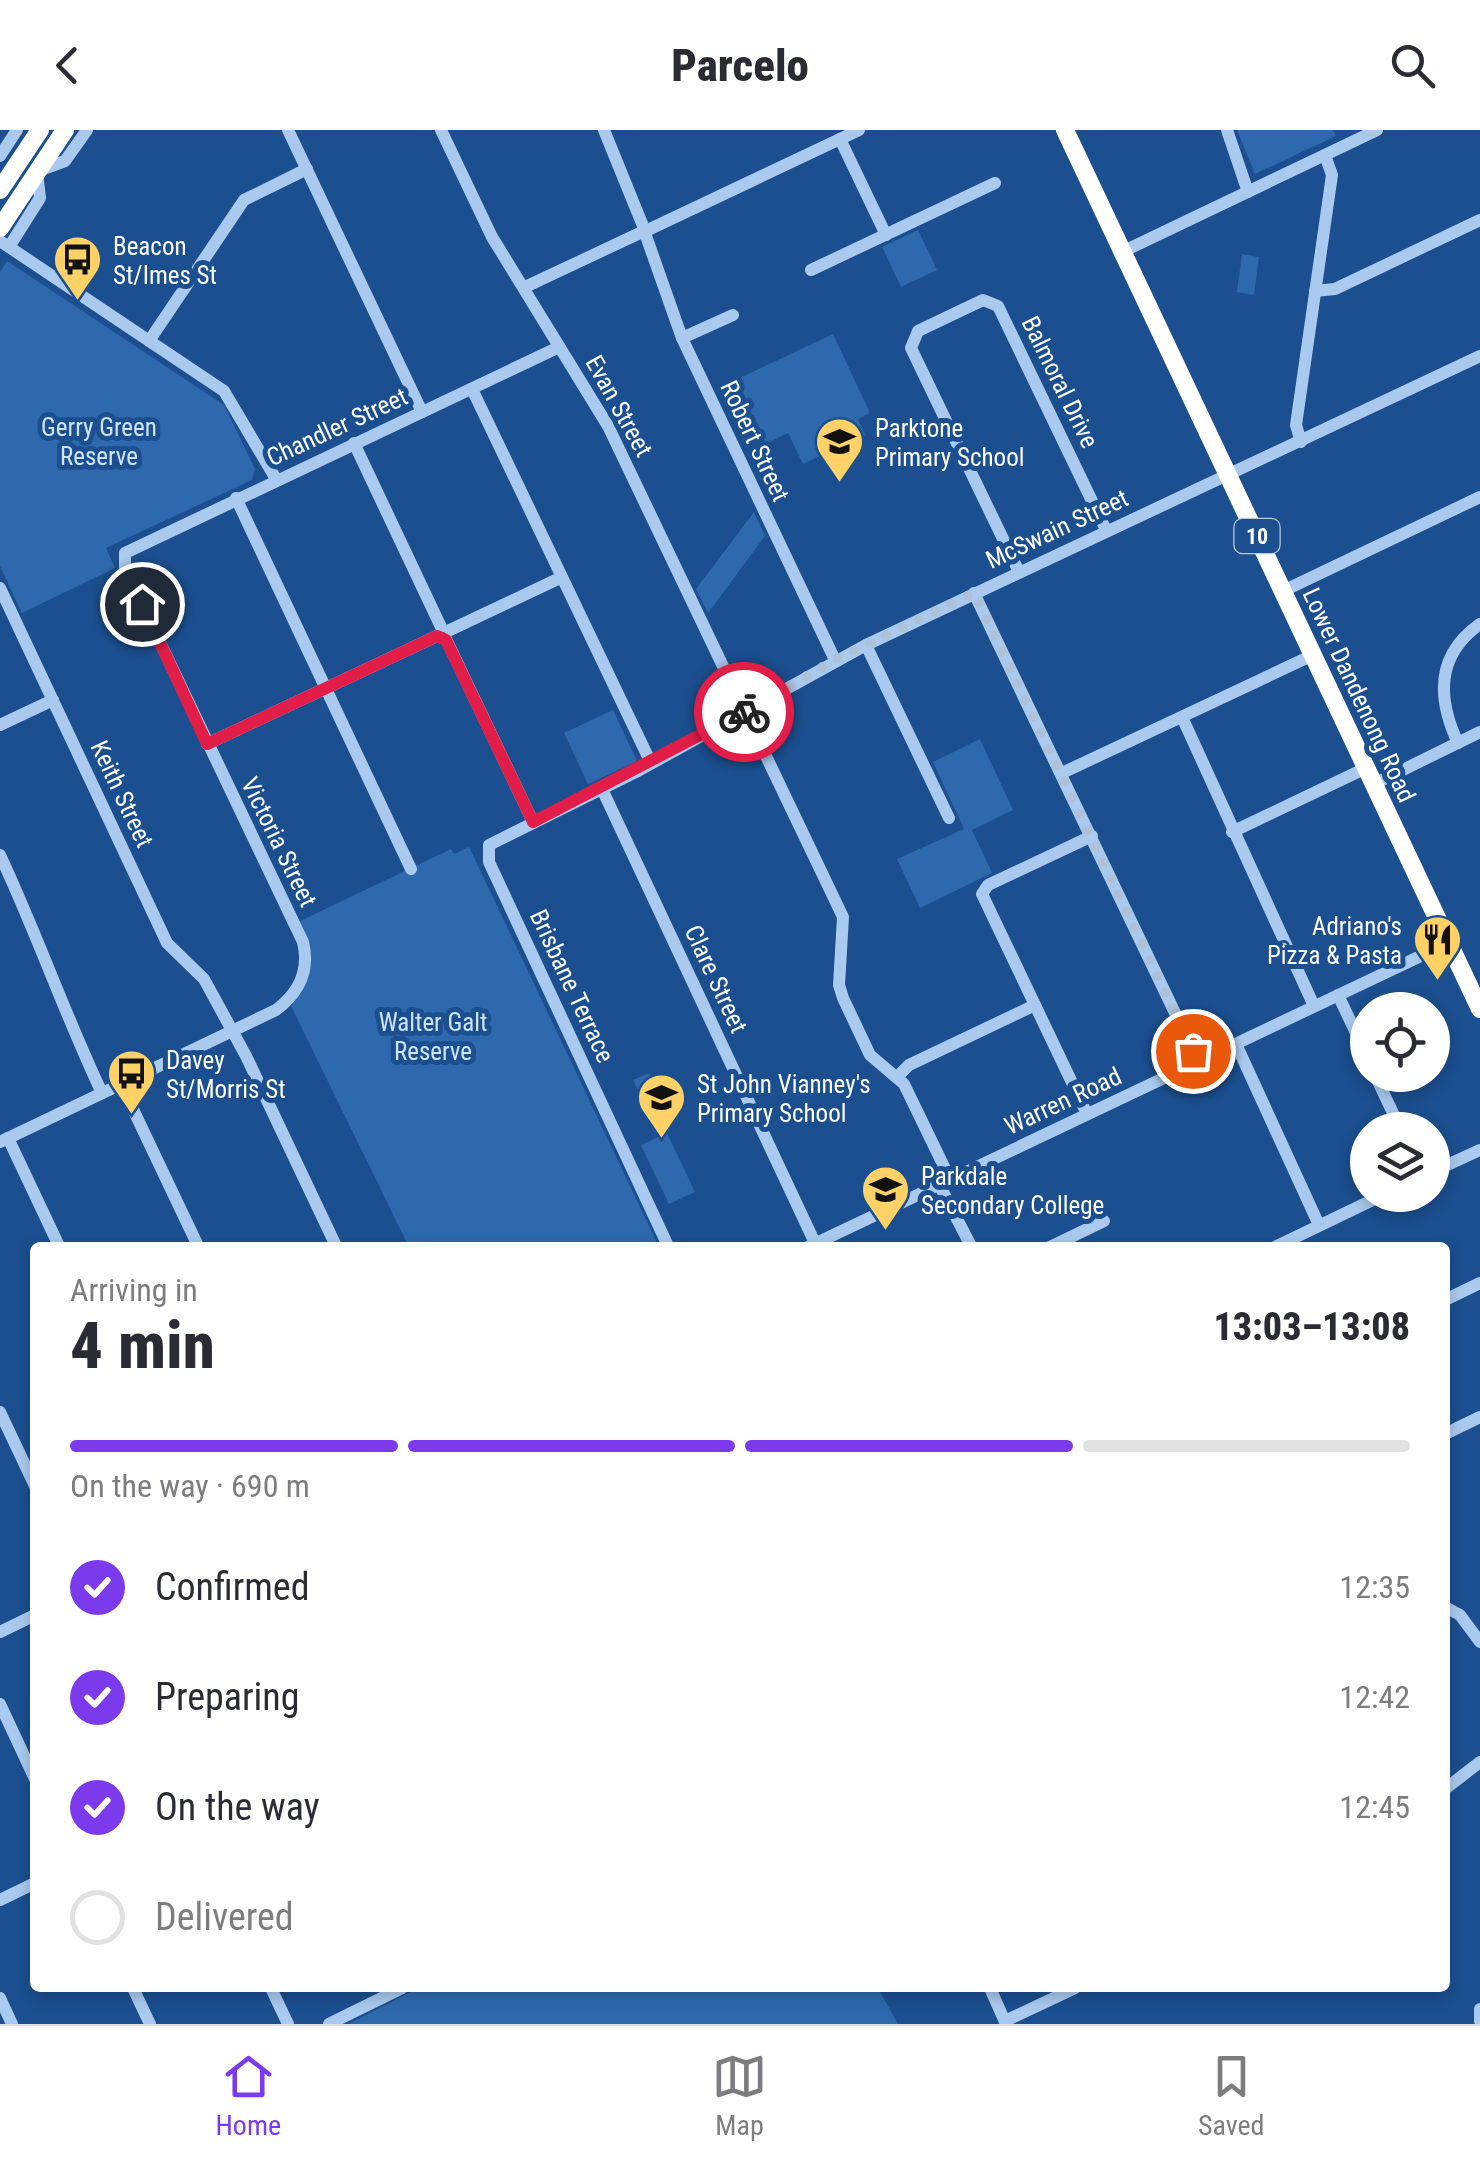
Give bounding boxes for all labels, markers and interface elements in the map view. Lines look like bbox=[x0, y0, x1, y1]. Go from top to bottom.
icon: back bbox=[40, 38, 95, 93]
icon: search bbox=[1385, 38, 1440, 93]
text: Parcelo bbox=[671, 39, 809, 92]
place label: Beacon St/Imes St bbox=[113, 232, 217, 290]
bus stop icon: Beacon St/Imes St bbox=[52, 234, 104, 302]
street label: Balmoral Drive bbox=[1016, 311, 1104, 453]
street label: Evan Street bbox=[579, 350, 659, 462]
street label: Robert Street bbox=[714, 376, 796, 506]
street label: Chandler Street bbox=[262, 382, 412, 472]
park label: Gerry Green Reserve bbox=[41, 413, 157, 471]
place label: Parktone Primary School bbox=[875, 414, 1024, 472]
school or university icon: Parktone Primary School bbox=[814, 416, 866, 484]
street label: McSwain Street bbox=[981, 483, 1133, 575]
road number: 10 bbox=[1234, 519, 1280, 553]
pin bbox=[100, 562, 185, 647]
icon: home bbox=[115, 577, 170, 632]
street label: Lower Dandenong Road bbox=[1297, 583, 1421, 807]
courier bbox=[694, 662, 794, 762]
icon: bike bbox=[717, 685, 772, 740]
street label: Keith Street bbox=[85, 736, 159, 852]
street label: Victoria Street bbox=[235, 772, 323, 912]
street label: Brisbane Terrace bbox=[524, 905, 620, 1067]
place label: Adriano's Pizza & Pasta bbox=[1267, 912, 1402, 970]
restaurant icon: Adriano's Pizza & Pasta bbox=[1411, 914, 1463, 982]
street label: Clare Street bbox=[678, 921, 754, 1037]
map controls bbox=[1350, 992, 1450, 1212]
button: locate bbox=[1350, 992, 1450, 1092]
park label: Walter Galt Reserve bbox=[379, 1008, 487, 1066]
pin bbox=[1151, 1009, 1236, 1094]
icon: bag bbox=[1166, 1024, 1221, 1079]
place label: Davey St/Morris St bbox=[166, 1046, 286, 1104]
bus stop icon: Davey St/Morris St bbox=[105, 1048, 157, 1116]
street label: Warren Road bbox=[1000, 1061, 1126, 1141]
place label: St John Vianney's Primary School bbox=[697, 1070, 871, 1128]
school or university icon: St John Vianney's Primary School bbox=[636, 1072, 688, 1140]
button: layers bbox=[1350, 1112, 1450, 1212]
place label: Parkdale Secondary College bbox=[921, 1162, 1104, 1220]
school or university icon: Parkdale Secondary College bbox=[860, 1164, 912, 1232]
text: Arriving in bbox=[70, 1271, 198, 1309]
text: 13:03–13:08 bbox=[1213, 1305, 1410, 1349]
text: 4 min bbox=[70, 1308, 215, 1384]
text: On the way · 690 m bbox=[70, 1467, 310, 1505]
icon: check bbox=[70, 1560, 125, 1615]
text: Confirmed bbox=[155, 1565, 310, 1609]
text: 12:35 bbox=[1339, 1568, 1410, 1606]
icon: check bbox=[70, 1670, 125, 1725]
text: Preparing bbox=[155, 1675, 300, 1719]
text: 12:42 bbox=[1339, 1678, 1410, 1716]
icon: check bbox=[70, 1780, 125, 1835]
text: On the way bbox=[155, 1785, 320, 1829]
text: 12:45 bbox=[1339, 1788, 1410, 1826]
text: Delivered bbox=[155, 1895, 294, 1939]
tab: Home bbox=[215, 2049, 281, 2142]
tab: Map bbox=[712, 2049, 767, 2142]
tab: Saved bbox=[1198, 2049, 1265, 2142]

